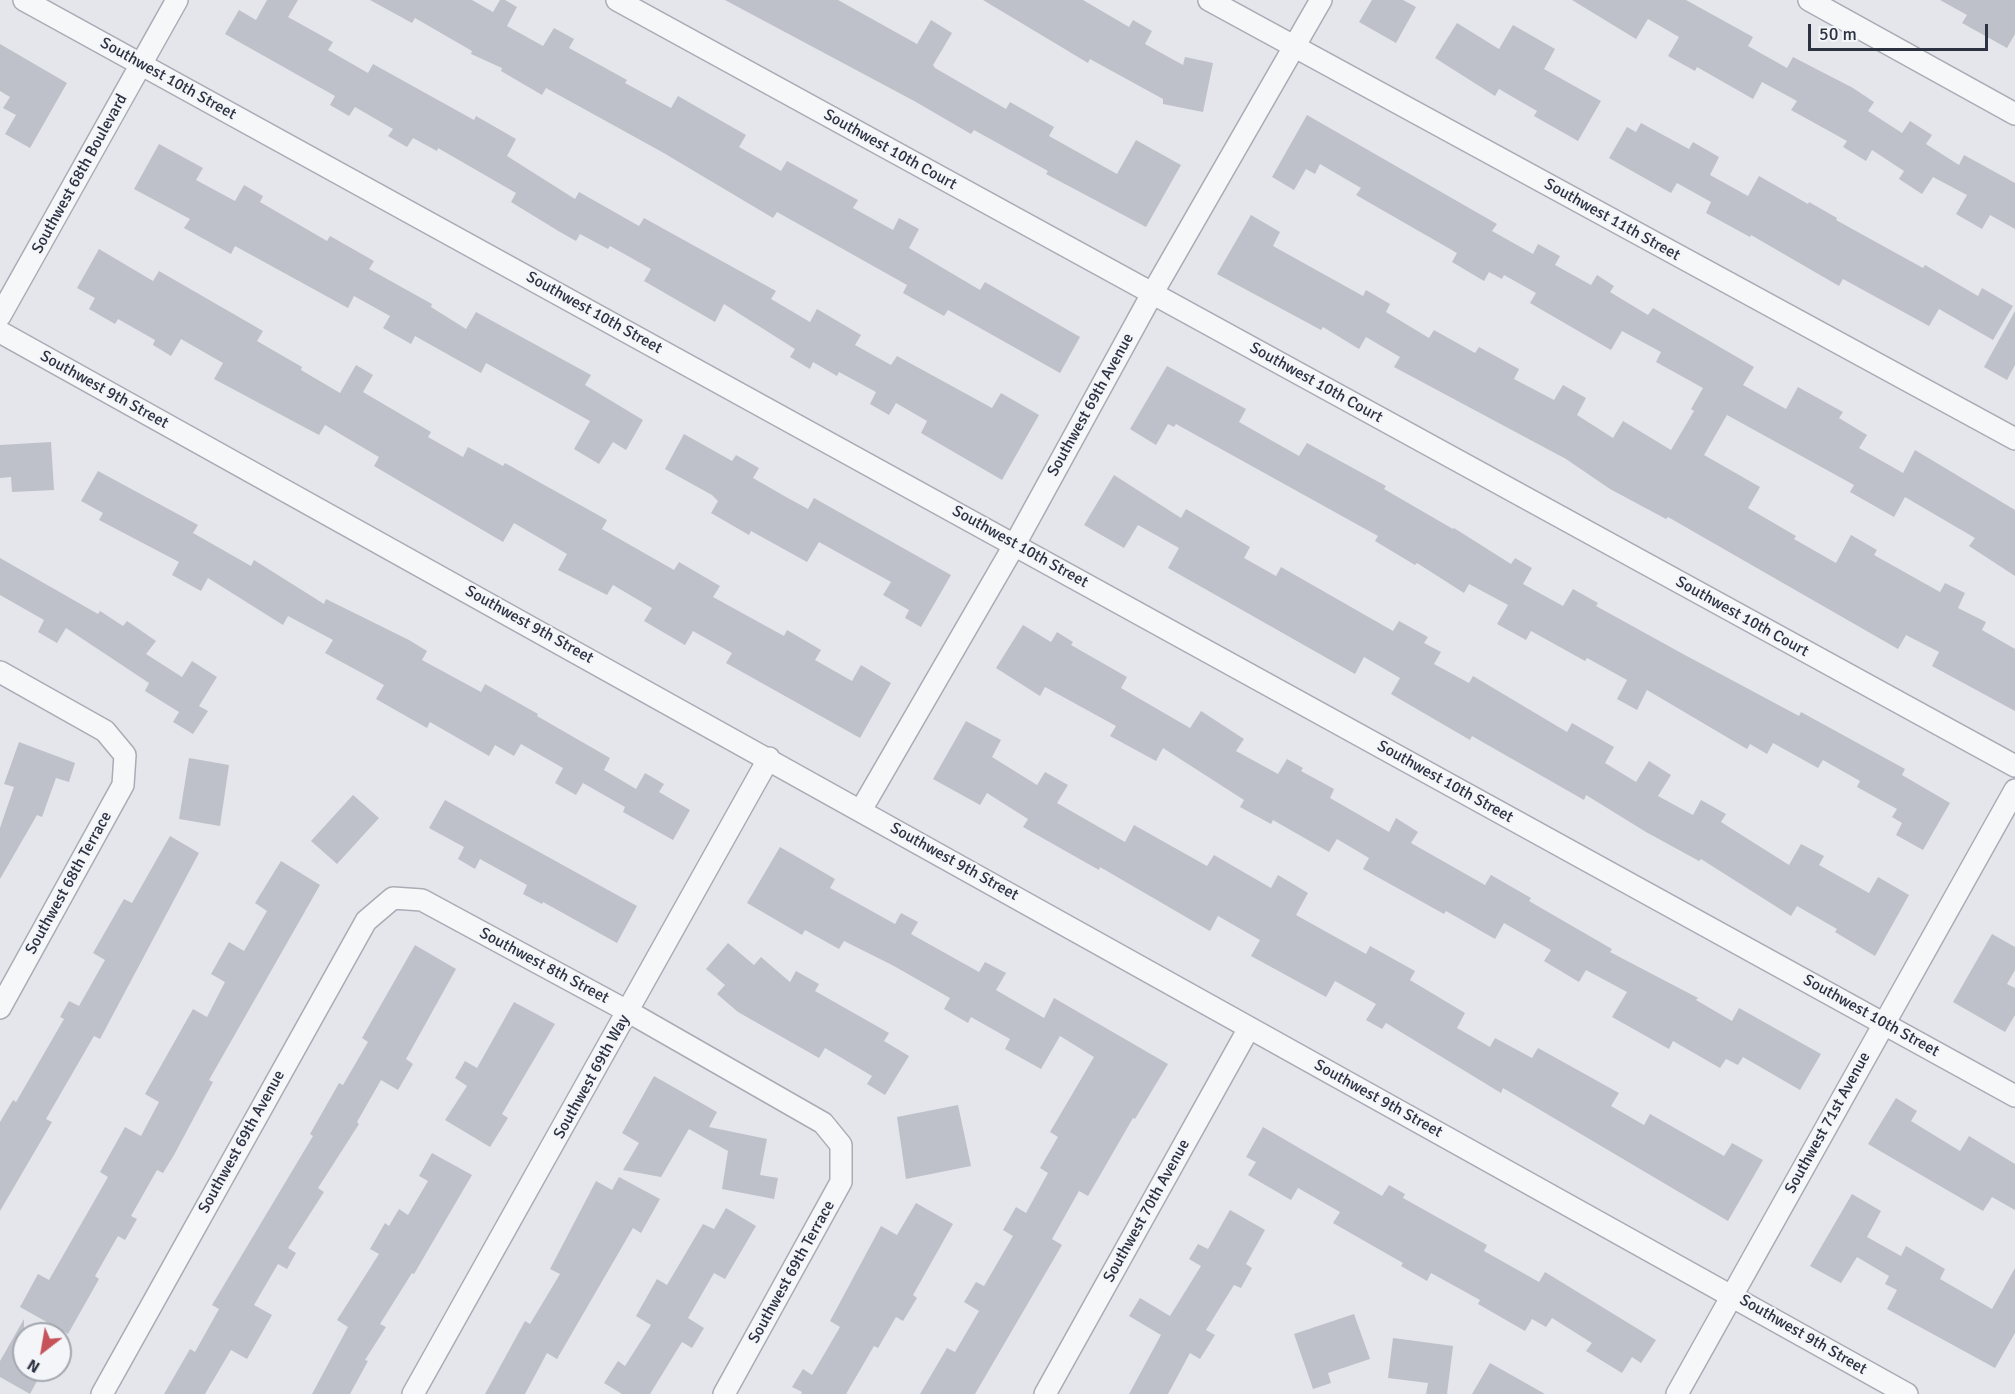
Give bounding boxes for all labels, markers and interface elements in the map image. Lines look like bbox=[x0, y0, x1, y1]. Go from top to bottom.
scale bar bbox=[1811, 12, 1991, 50]
text: 50 m bbox=[1819, 23, 1857, 45]
street label: Southwest 10th Street bbox=[97, 34, 239, 124]
street label: Southwest 68th Boulevard bbox=[28, 91, 132, 257]
street label: Southwest 10th Court bbox=[820, 105, 960, 195]
street label: Southwest 11th Street bbox=[1541, 175, 1683, 265]
street label: Southwest 10th Street bbox=[523, 268, 665, 358]
street label: Southwest 69th Avenue bbox=[1044, 330, 1138, 480]
street label: Southwest 10th Court bbox=[1246, 338, 1386, 428]
street label: Southwest 9th Street bbox=[37, 347, 171, 433]
street label: Southwest 10th Street bbox=[949, 502, 1091, 592]
street label: Southwest 10th Court bbox=[1672, 572, 1812, 662]
street label: Southwest 9th Street bbox=[462, 582, 596, 668]
street label: Southwest 10th Street bbox=[1374, 737, 1516, 827]
street label: Southwest 68th Terrace bbox=[22, 808, 116, 958]
street label: Southwest 9th Street bbox=[887, 819, 1021, 905]
street label: Southwest 8th Street bbox=[476, 924, 612, 1008]
street label: Southwest 10th Street bbox=[1800, 971, 1942, 1061]
street label: Southwest 69th Way bbox=[550, 1012, 634, 1142]
street label: Southwest 71st Avenue bbox=[1781, 1049, 1875, 1197]
street label: Southwest 9th Street bbox=[1311, 1056, 1445, 1142]
street label: Southwest 69th Avenue bbox=[195, 1067, 289, 1217]
street label: Southwest 70th Avenue bbox=[1100, 1136, 1194, 1286]
street label: Southwest 69th Terrace bbox=[745, 1197, 839, 1347]
street label: Southwest 9th Street bbox=[1736, 1291, 1870, 1379]
north arrow bbox=[12, 1322, 72, 1382]
text: N bbox=[24, 1354, 44, 1377]

